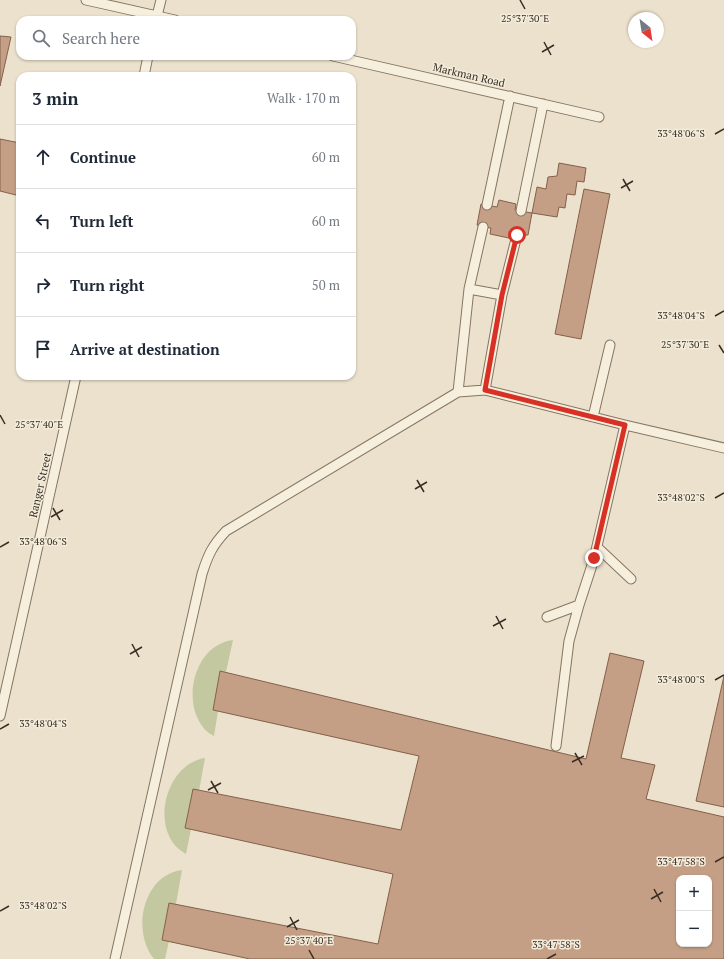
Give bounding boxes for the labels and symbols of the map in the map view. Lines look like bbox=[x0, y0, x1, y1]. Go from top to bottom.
text: 25°37'30"E bbox=[501, 12, 549, 25]
north arrow bbox=[628, 12, 664, 48]
street label: Markman Road bbox=[431, 60, 507, 90]
text: 33°48'06"S bbox=[657, 127, 705, 140]
route start bbox=[508, 226, 526, 244]
text: 33°48'04"S bbox=[657, 309, 705, 322]
text: 25°37'30"E bbox=[661, 338, 709, 351]
text: 25°37'40"E bbox=[15, 418, 63, 431]
street label: Ranger Street bbox=[26, 451, 54, 519]
text: 33°48'02"S bbox=[657, 491, 705, 504]
text: 33°48'06"S bbox=[19, 535, 67, 548]
route end bbox=[585, 549, 603, 567]
text: 33°48'00"S bbox=[657, 673, 705, 686]
text: 33°48'04"S bbox=[19, 717, 67, 730]
text: 33°47'58"S bbox=[657, 855, 705, 868]
text: 33°48'02"S bbox=[19, 899, 67, 912]
text: 25°37'40"E bbox=[285, 934, 333, 947]
text: 33°47'58"S bbox=[532, 938, 580, 951]

